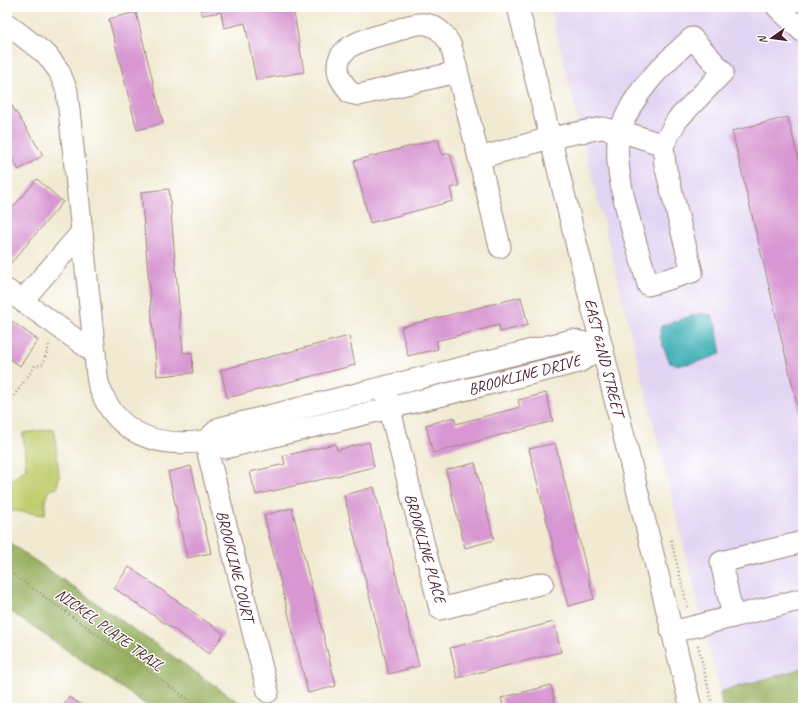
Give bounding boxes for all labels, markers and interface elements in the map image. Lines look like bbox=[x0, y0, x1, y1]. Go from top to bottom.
north arrow bbox=[752, 18, 792, 58]
text: N bbox=[754, 33, 770, 45]
street label: EAST 62ND STREET bbox=[580, 297, 629, 422]
street label: BROOKLINE DRIVE bbox=[466, 350, 585, 400]
street label: BROOKLINE PLACE bbox=[400, 491, 451, 607]
street label: BROOKLINE COURT bbox=[212, 509, 259, 627]
street label: NICKEL PLATE TRAIL bbox=[52, 584, 168, 676]

